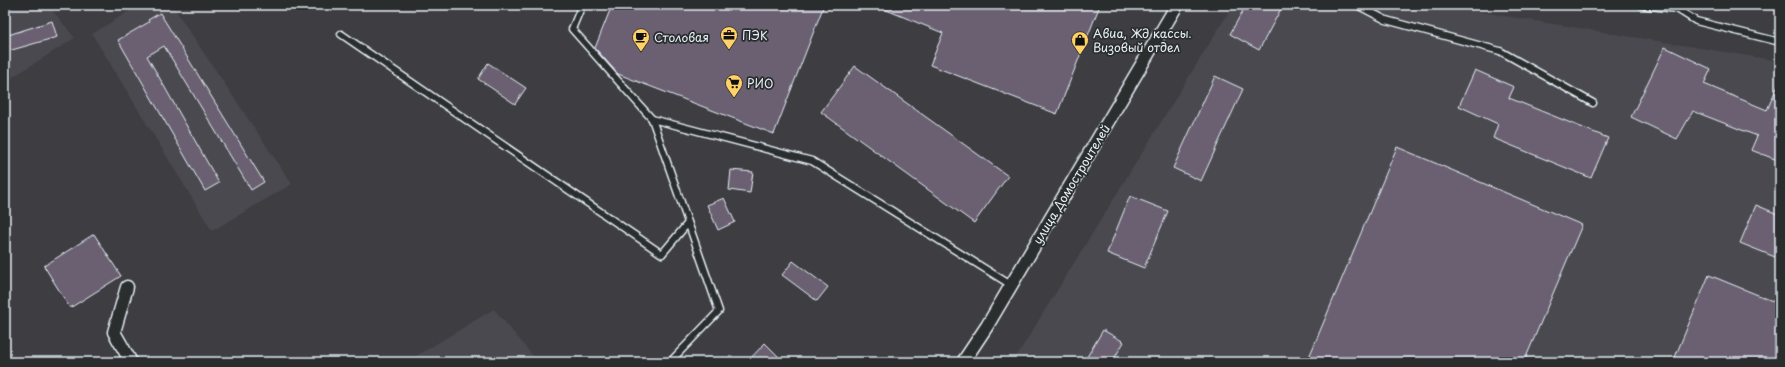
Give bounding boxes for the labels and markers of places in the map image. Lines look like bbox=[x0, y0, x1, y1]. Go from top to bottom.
place label: Авиа, Жд кассы. Визовый отдел bbox=[1093, 24, 1192, 56]
office icon: ПЭК bbox=[719, 25, 739, 50]
place label: ПЭК bbox=[742, 26, 768, 44]
cafe icon: Столовая bbox=[631, 27, 651, 52]
place label: Столовая bbox=[654, 28, 709, 46]
shop icon: Авиа, Жд кассы. Визовый отдел bbox=[1070, 30, 1090, 55]
supermarket icon: РИО bbox=[724, 73, 744, 98]
place label: РИО bbox=[747, 74, 773, 92]

